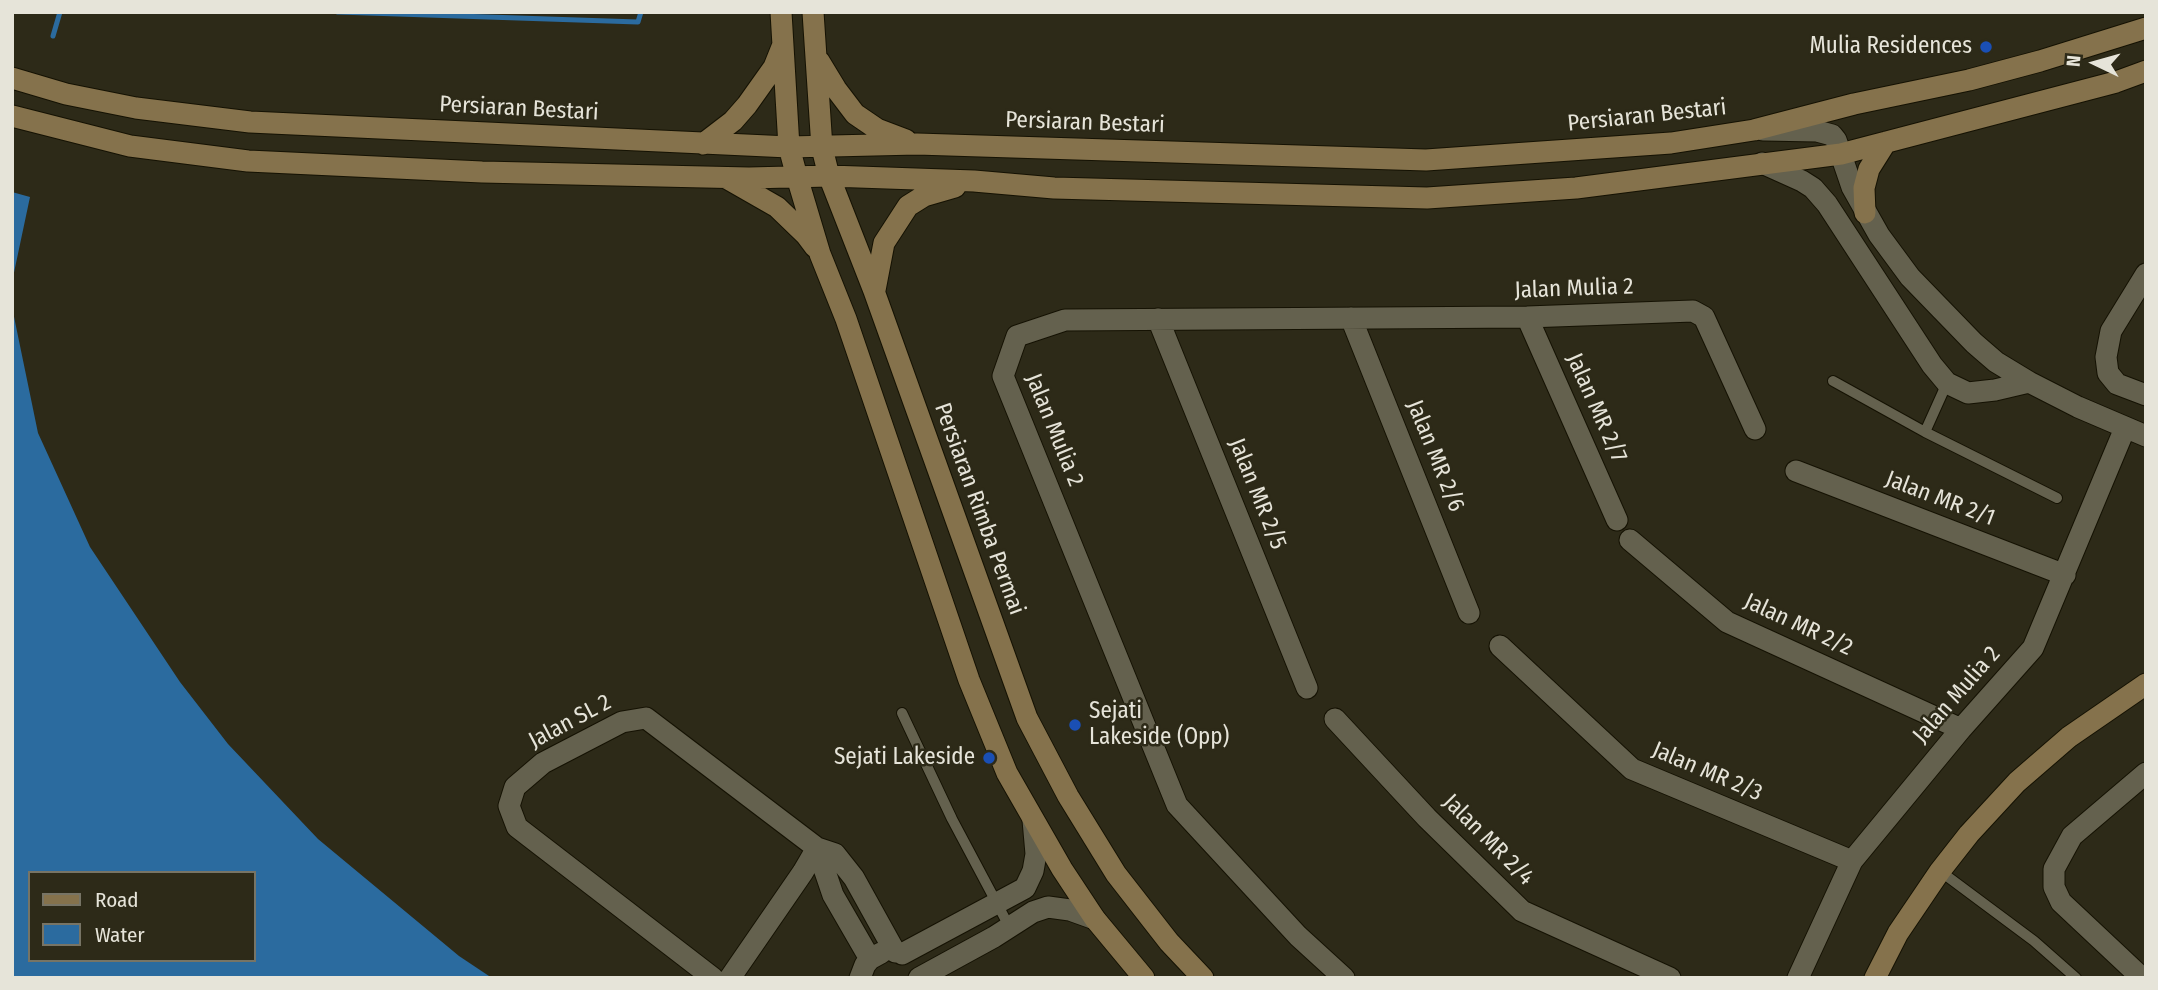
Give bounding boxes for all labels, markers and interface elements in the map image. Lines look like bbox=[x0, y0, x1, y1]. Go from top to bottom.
north arrow bbox=[2060, 28, 2130, 98]
place label: Mulia Residences bbox=[1810, 33, 1972, 61]
marker: Mulia Residences bbox=[1978, 39, 1994, 55]
text: N bbox=[2062, 54, 2086, 68]
street label: Persiaran Bestari bbox=[439, 91, 599, 127]
street label: Persiaran Bestari bbox=[1566, 94, 1728, 138]
street label: Persiaran Bestari bbox=[1005, 106, 1165, 140]
street label: Jalan Mulia 2 bbox=[1514, 273, 1634, 305]
street label: Jalan MR 2/7 bbox=[1560, 349, 1632, 467]
street label: Jalan Mulia 2 bbox=[1019, 370, 1089, 490]
street label: Jalan MR 2/6 bbox=[1400, 396, 1470, 516]
street label: Persiaran Rimba Permai bbox=[928, 399, 1030, 619]
street label: Jalan MR 2/5 bbox=[1222, 434, 1292, 554]
street label: Jalan MR 2/1 bbox=[1881, 466, 1999, 532]
street label: Jalan MR 2/2 bbox=[1739, 588, 1857, 662]
street label: Jalan Mulia 2 bbox=[1908, 641, 2006, 749]
street label: Jalan SL 2 bbox=[524, 689, 616, 755]
place label: Sejati Lakeside (Opp) bbox=[1089, 698, 1229, 752]
marker: Sejati Lakeside (Opp) bbox=[1067, 717, 1083, 733]
street label: Jalan MR 2/3 bbox=[1648, 736, 1766, 808]
place label: Sejati Lakeside bbox=[834, 744, 975, 772]
marker: Sejati Lakeside bbox=[981, 750, 997, 766]
street label: Jalan MR 2/4 bbox=[1437, 789, 1539, 891]
legend bbox=[28, 871, 256, 962]
text: Road bbox=[95, 887, 139, 913]
text: Water bbox=[95, 922, 145, 948]

